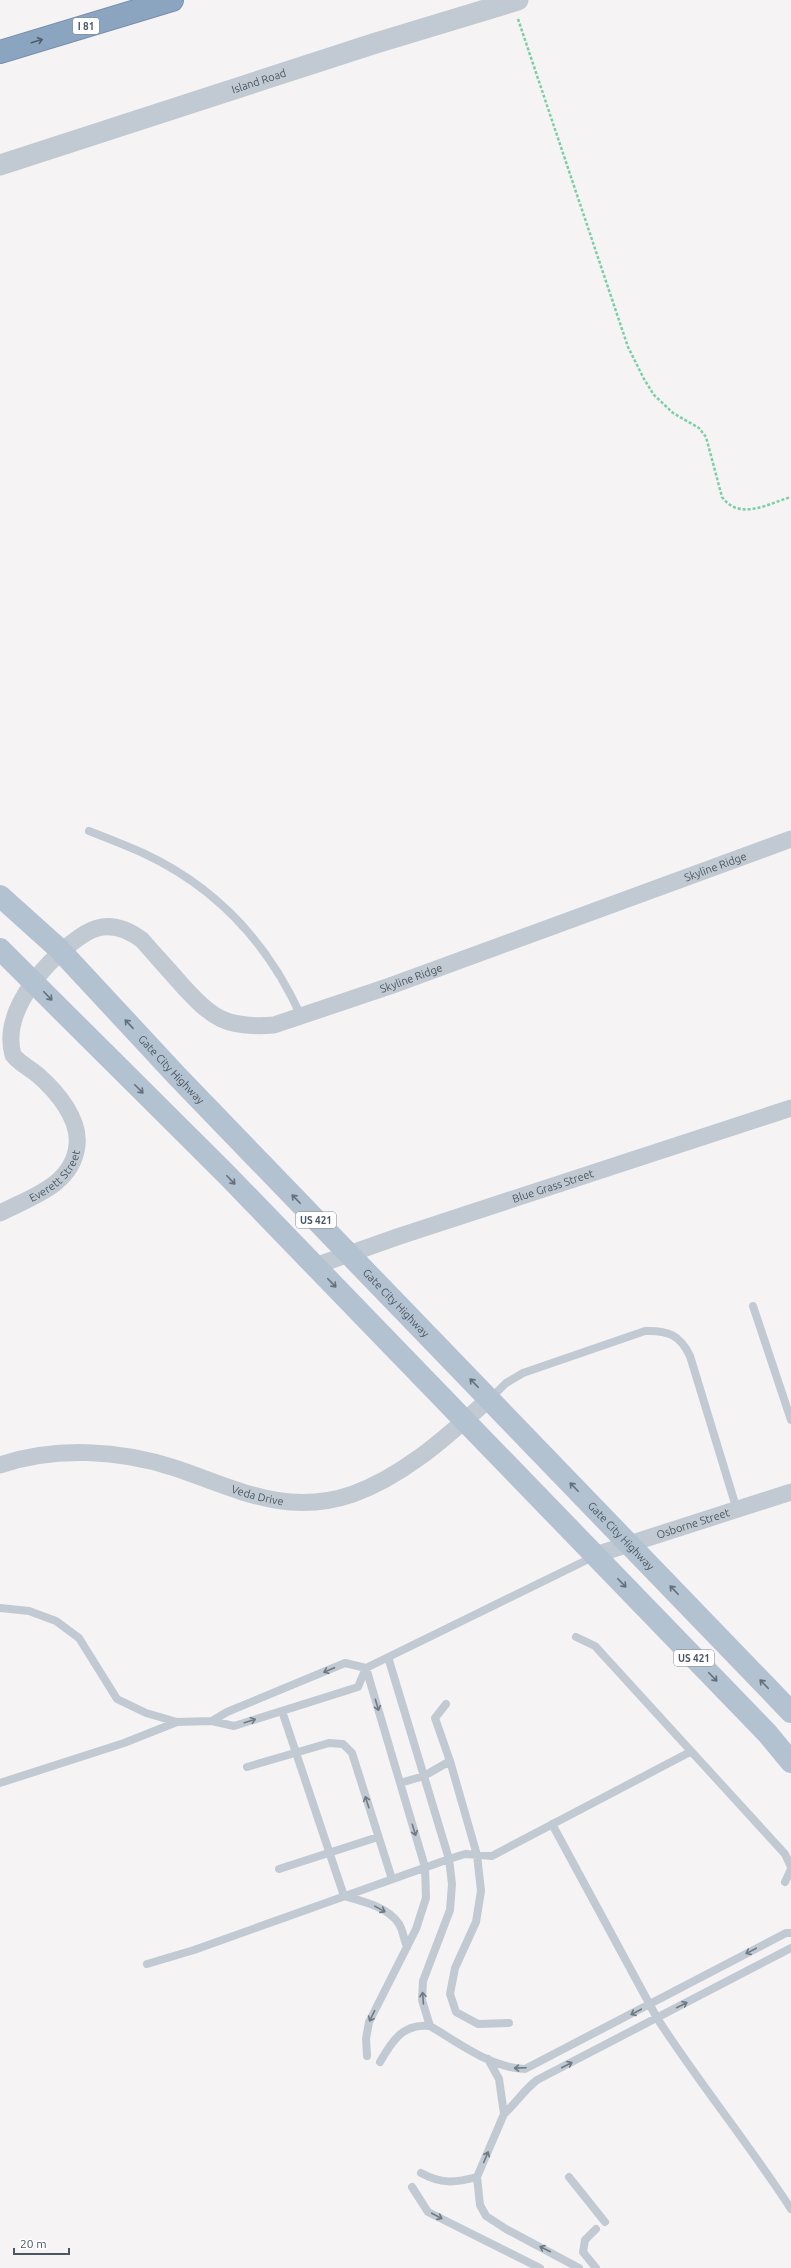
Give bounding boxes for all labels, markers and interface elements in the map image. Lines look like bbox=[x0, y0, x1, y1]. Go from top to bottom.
road number: I 81 bbox=[73, 18, 99, 34]
one-way arrow bbox=[31, 37, 44, 44]
street label: Island Road bbox=[230, 67, 288, 96]
street label: Skyline Ridge bbox=[683, 850, 748, 884]
street label: Skyline Ridge bbox=[378, 961, 444, 995]
one-way arrow bbox=[43, 991, 53, 1001]
one-way arrow bbox=[124, 1019, 133, 1029]
street label: Gate City Highway bbox=[136, 1033, 207, 1107]
one-way arrow bbox=[134, 1084, 144, 1094]
street label: Everett Street bbox=[27, 1148, 82, 1204]
street label: Blue Grass Street bbox=[511, 1167, 596, 1205]
one-way arrow bbox=[226, 1175, 236, 1185]
one-way arrow bbox=[291, 1194, 300, 1204]
road number: US 421 bbox=[296, 1212, 336, 1228]
street label: Gate City Highway bbox=[360, 1266, 432, 1340]
one-way arrow bbox=[327, 1278, 336, 1288]
one-way arrow bbox=[469, 1378, 478, 1388]
one-way arrow bbox=[569, 1482, 578, 1492]
street label: Veda Drive bbox=[230, 1483, 284, 1507]
street label: Gate City Highway bbox=[585, 1499, 657, 1573]
street label: Osborne Street bbox=[655, 1506, 732, 1541]
one-way arrow bbox=[618, 1578, 627, 1588]
one-way arrow bbox=[670, 1585, 679, 1595]
road number: US 421 bbox=[674, 1650, 714, 1666]
one-way arrow bbox=[324, 1666, 336, 1674]
one-way arrow bbox=[708, 1672, 718, 1682]
one-way arrow bbox=[760, 1678, 769, 1689]
one-way arrow bbox=[374, 1699, 381, 1712]
one-way arrow bbox=[243, 1717, 256, 1724]
one-way arrow bbox=[363, 1796, 370, 1809]
one-way arrow bbox=[411, 1823, 418, 1836]
one-way arrow bbox=[374, 1906, 386, 1914]
one-way arrow bbox=[746, 1948, 758, 1955]
one-way arrow bbox=[420, 1992, 427, 2005]
one-way arrow bbox=[676, 2001, 688, 2008]
one-way arrow bbox=[631, 2008, 643, 2016]
one-way arrow bbox=[368, 2010, 375, 2022]
one-way arrow bbox=[560, 2061, 572, 2068]
one-way arrow bbox=[514, 2064, 527, 2072]
one-way arrow bbox=[482, 2152, 490, 2164]
one-way arrow bbox=[431, 2213, 443, 2221]
scale bar bbox=[14, 2230, 69, 2256]
text: 20 m bbox=[20, 2237, 47, 2250]
one-way arrow bbox=[540, 2245, 552, 2252]

